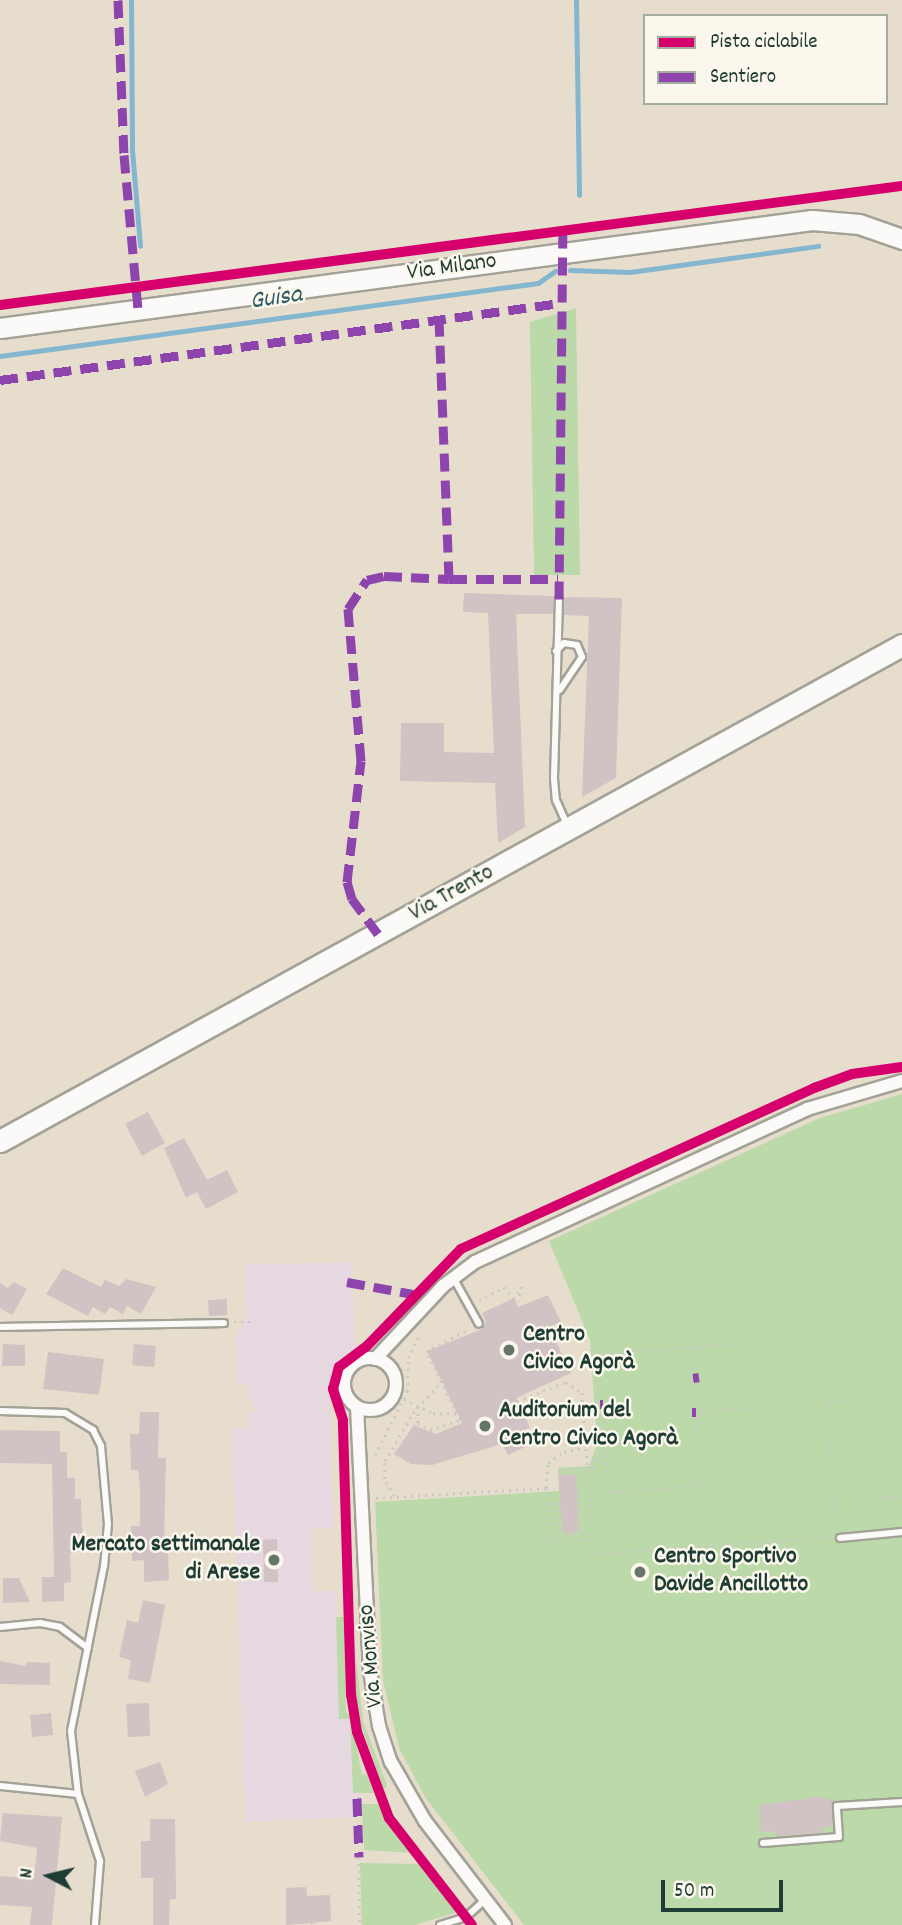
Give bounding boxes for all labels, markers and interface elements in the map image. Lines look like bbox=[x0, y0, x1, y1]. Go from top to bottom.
legend bbox=[643, 14, 888, 105]
text: Pista ciclabile bbox=[710, 28, 817, 58]
text: Sentiero bbox=[710, 63, 776, 93]
street label: Via Milano bbox=[405, 247, 499, 289]
water label: Guisa bbox=[248, 280, 304, 318]
street label: Via Trento bbox=[405, 859, 499, 929]
place label: Centro Civico Agorà bbox=[523, 1322, 635, 1378]
marker: Centro Civico Agorà bbox=[501, 1342, 517, 1358]
place label: Auditorium del Centro Civico Agorà bbox=[499, 1398, 678, 1454]
marker: Auditorium del Centro Civico Agorà bbox=[477, 1418, 493, 1434]
place label: Mercato settimanale di Arese bbox=[71, 1532, 260, 1588]
place label: Centro Sportivo Davide Ancillotto bbox=[654, 1544, 808, 1600]
marker: Mercato settimanale di Arese bbox=[266, 1552, 282, 1568]
marker: Centro Sportivo Davide Ancillotto bbox=[632, 1564, 648, 1580]
street label: Via Monviso bbox=[353, 1603, 391, 1709]
north arrow bbox=[14, 1841, 84, 1911]
scale bar bbox=[664, 1866, 786, 1910]
text: N bbox=[14, 1867, 42, 1880]
text: 50 m bbox=[674, 1877, 714, 1907]

